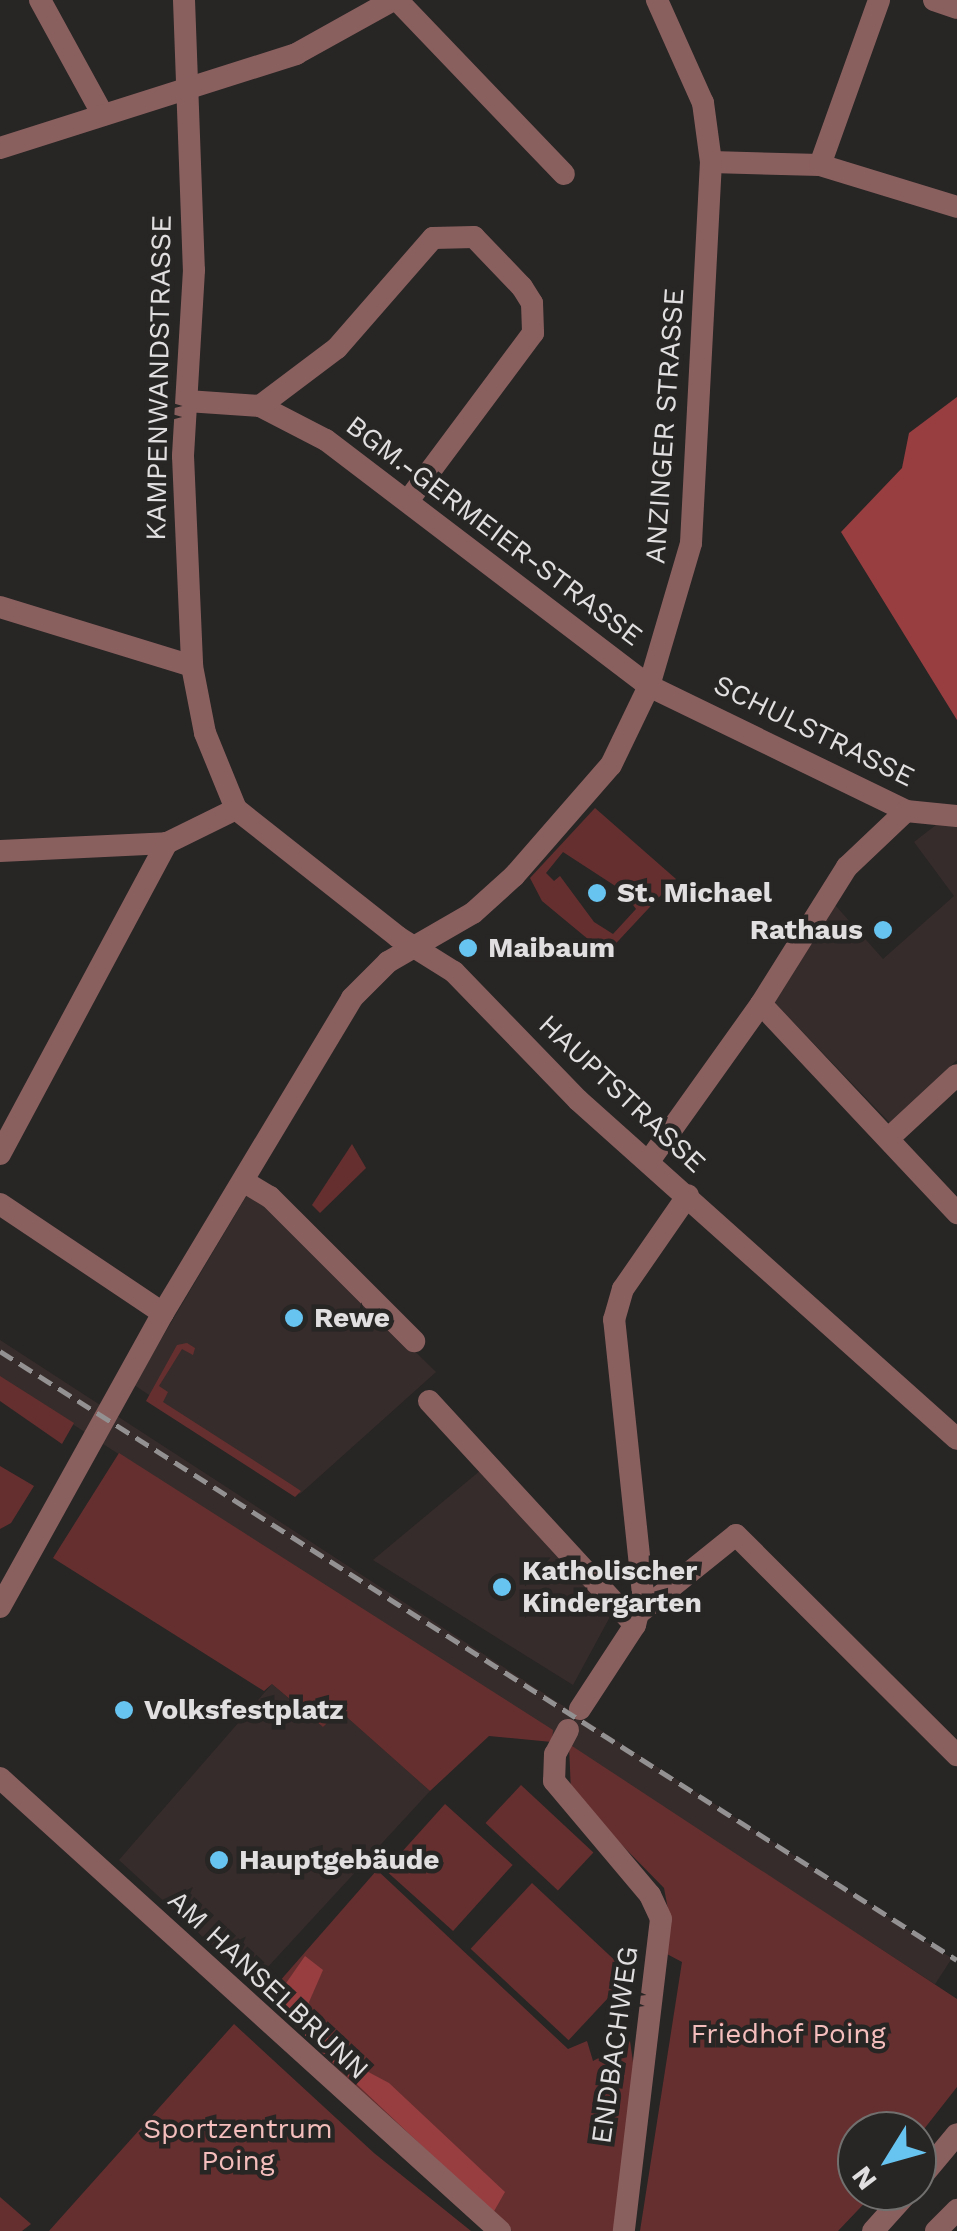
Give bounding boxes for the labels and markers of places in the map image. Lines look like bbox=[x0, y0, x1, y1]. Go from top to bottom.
place label: St. Michael bbox=[617, 876, 772, 910]
marker: St. Michael bbox=[586, 882, 608, 904]
place label: Rathaus bbox=[750, 913, 863, 947]
marker: Rathaus bbox=[872, 919, 894, 941]
place label: Maibaum bbox=[488, 931, 615, 965]
marker: Maibaum bbox=[457, 937, 479, 959]
place label: Rewe bbox=[314, 1301, 390, 1335]
marker: Rewe bbox=[283, 1307, 305, 1329]
place label: Katholischer Kindergarten bbox=[522, 1554, 702, 1620]
marker: Katholischer Kindergarten bbox=[491, 1576, 513, 1598]
place label: Volksfestplatz bbox=[144, 1693, 344, 1727]
marker: Volksfestplatz bbox=[113, 1699, 135, 1721]
place label: Hauptgebäude bbox=[239, 1843, 440, 1877]
marker: Hauptgebäude bbox=[208, 1849, 230, 1871]

